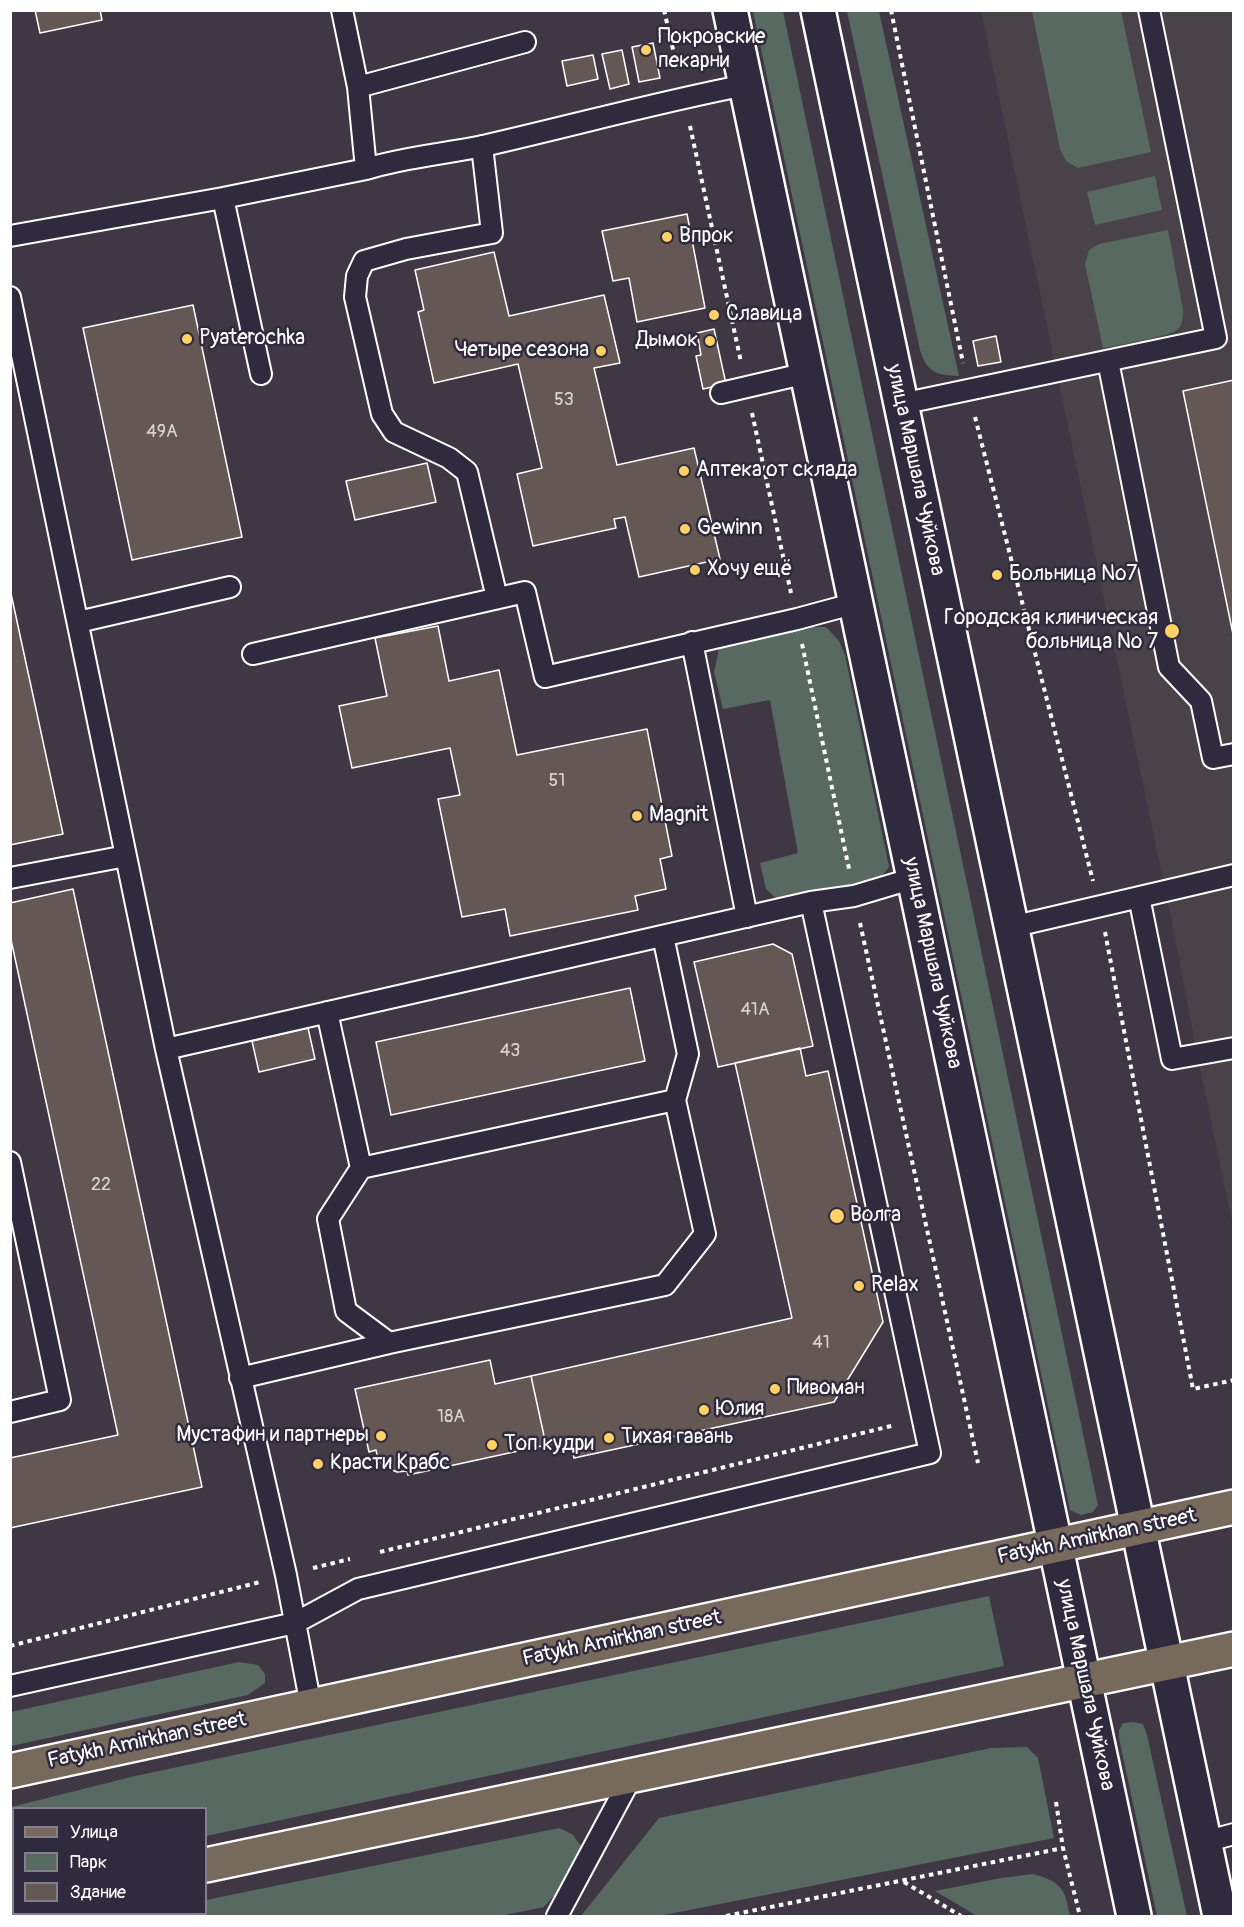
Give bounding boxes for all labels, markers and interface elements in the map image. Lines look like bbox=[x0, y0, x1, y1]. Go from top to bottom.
place label: Покровские пекарни bbox=[658, 25, 765, 75]
marker: Покровские пекарни bbox=[639, 43, 653, 57]
place label: Впрок bbox=[679, 224, 734, 250]
marker: Впрок bbox=[660, 230, 674, 244]
place label: Славица bbox=[726, 302, 802, 328]
marker: Славица bbox=[707, 308, 721, 322]
place label: Pyaterochka bbox=[199, 326, 305, 352]
place label: Дымок bbox=[636, 328, 698, 354]
marker: Pyaterochka bbox=[180, 332, 194, 346]
marker: Дымок bbox=[703, 334, 717, 348]
place label: Четыре сезона bbox=[455, 338, 589, 364]
marker: Четыре сезона bbox=[594, 344, 608, 358]
street label: улица Маршала Чуйкова bbox=[880, 362, 950, 578]
house number: 53 bbox=[554, 389, 574, 411]
house number: 49А bbox=[146, 421, 178, 443]
place label: Аптека от склада bbox=[696, 458, 857, 484]
marker: Аптека от склада bbox=[677, 464, 691, 478]
place label: Gewinn bbox=[697, 516, 763, 542]
marker: Gewinn bbox=[678, 522, 692, 536]
place label: Хочу ещё bbox=[707, 557, 792, 583]
place label: Больница №7 bbox=[1009, 562, 1137, 588]
marker: Хочу ещё bbox=[688, 563, 702, 577]
marker: Больница №7 bbox=[990, 568, 1004, 582]
place label: Городская клиническая больница № 7 bbox=[944, 606, 1158, 656]
marker: Городская клиническая больница № 7 bbox=[1163, 622, 1181, 640]
house number: 51 bbox=[549, 770, 565, 792]
place label: Magnit bbox=[649, 803, 709, 829]
marker: Magnit bbox=[630, 809, 644, 823]
street label: улица Маршала Чуйкова bbox=[897, 855, 967, 1071]
house number: 41А bbox=[740, 999, 770, 1021]
house number: 43 bbox=[500, 1040, 520, 1062]
house number: 22 bbox=[91, 1174, 111, 1196]
place label: Волга bbox=[850, 1203, 901, 1229]
marker: Волга bbox=[828, 1207, 846, 1225]
place label: Relax bbox=[871, 1273, 919, 1299]
marker: Relax bbox=[852, 1279, 866, 1293]
house number: 41 bbox=[812, 1332, 830, 1354]
place label: Пивоман bbox=[787, 1376, 865, 1402]
marker: Пивоман bbox=[768, 1382, 782, 1396]
place label: Юлия bbox=[716, 1397, 764, 1423]
marker: Юлия bbox=[697, 1403, 711, 1417]
house number: 18А bbox=[437, 1406, 465, 1428]
place label: Мустафин и партнеры bbox=[176, 1423, 369, 1449]
place label: Тихая гавань bbox=[621, 1425, 734, 1451]
marker: Мустафин и партнеры bbox=[374, 1429, 388, 1443]
marker: Тихая гавань bbox=[602, 1431, 616, 1445]
place label: Топ кудри bbox=[504, 1432, 594, 1458]
marker: Топ кудри bbox=[485, 1438, 499, 1452]
place label: Красти Крабс bbox=[330, 1451, 450, 1477]
marker: Красти Крабс bbox=[311, 1457, 325, 1471]
street label: Fatykh Amirkhan street bbox=[995, 1504, 1199, 1570]
street label: улица Маршала Чуйкова bbox=[1050, 1577, 1120, 1793]
street label: Fatykh Amirkhan street bbox=[520, 1606, 724, 1672]
street label: Fatykh Amirkhan street bbox=[45, 1708, 249, 1774]
legend bbox=[12, 1807, 207, 1915]
text: Улица bbox=[70, 1821, 118, 1844]
text: Парк bbox=[70, 1851, 107, 1874]
text: Здание bbox=[70, 1881, 126, 1904]

